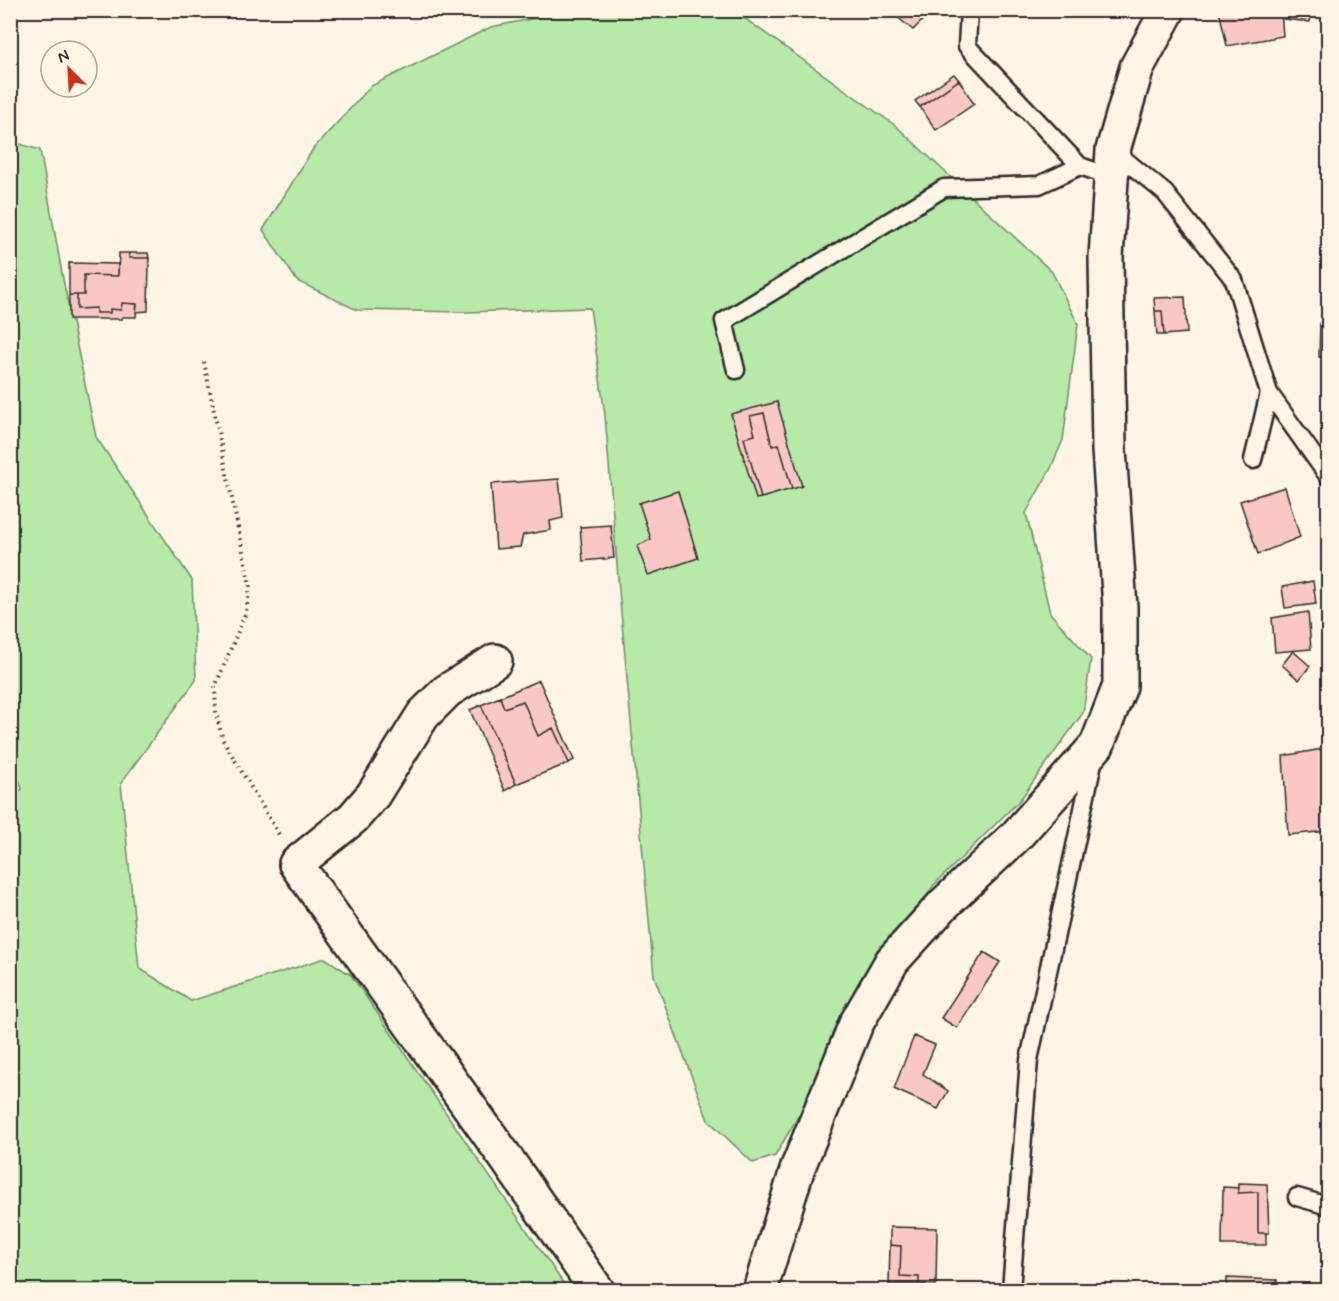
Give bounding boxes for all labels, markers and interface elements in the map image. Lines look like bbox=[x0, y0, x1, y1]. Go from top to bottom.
north arrow bbox=[39, 39, 99, 99]
text: N bbox=[54, 45, 73, 68]

